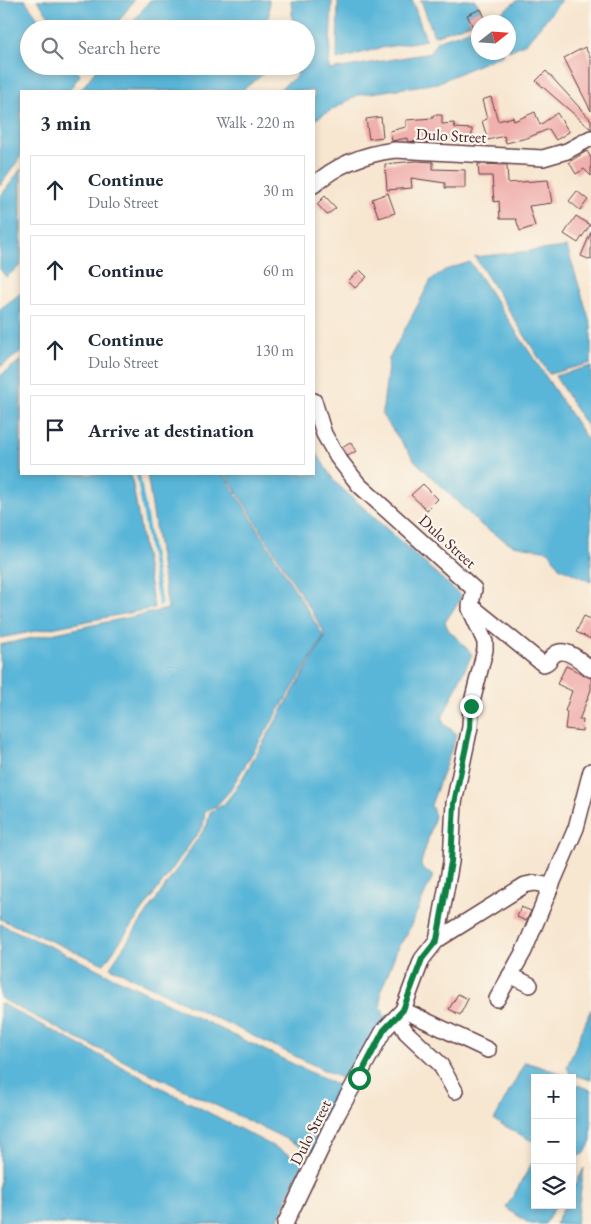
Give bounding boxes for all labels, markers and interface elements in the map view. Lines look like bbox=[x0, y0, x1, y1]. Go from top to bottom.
north arrow bbox=[471, 15, 516, 60]
search box bbox=[20, 20, 315, 75]
icon: search bbox=[38, 34, 66, 62]
text: Search here bbox=[78, 35, 160, 60]
text: 3 min bbox=[40, 109, 91, 136]
text: Walk · 220 m bbox=[216, 112, 295, 133]
street label: Dulo Street bbox=[415, 123, 487, 148]
text: Continue bbox=[88, 167, 163, 192]
icon: ahead bbox=[41, 176, 69, 204]
text: 30 m bbox=[263, 180, 294, 201]
text: Dulo Street bbox=[88, 192, 159, 213]
icon: ahead bbox=[41, 256, 69, 284]
text: Continue bbox=[88, 258, 163, 283]
text: 60 m bbox=[263, 260, 294, 281]
text: Continue bbox=[88, 327, 163, 352]
icon: ahead bbox=[41, 336, 69, 364]
text: 130 m bbox=[255, 340, 294, 361]
text: Dulo Street bbox=[88, 352, 159, 373]
icon: arrive bbox=[41, 416, 69, 444]
text: Arrive at destination bbox=[88, 418, 254, 443]
street label: Dulo Street bbox=[414, 510, 481, 573]
route end bbox=[460, 695, 483, 718]
route start bbox=[348, 1067, 371, 1090]
map controls bbox=[531, 1074, 576, 1209]
button: + bbox=[531, 1074, 576, 1119]
street label: Dulo Street bbox=[285, 1096, 336, 1168]
button: − bbox=[531, 1119, 576, 1164]
button: layers bbox=[531, 1164, 576, 1209]

